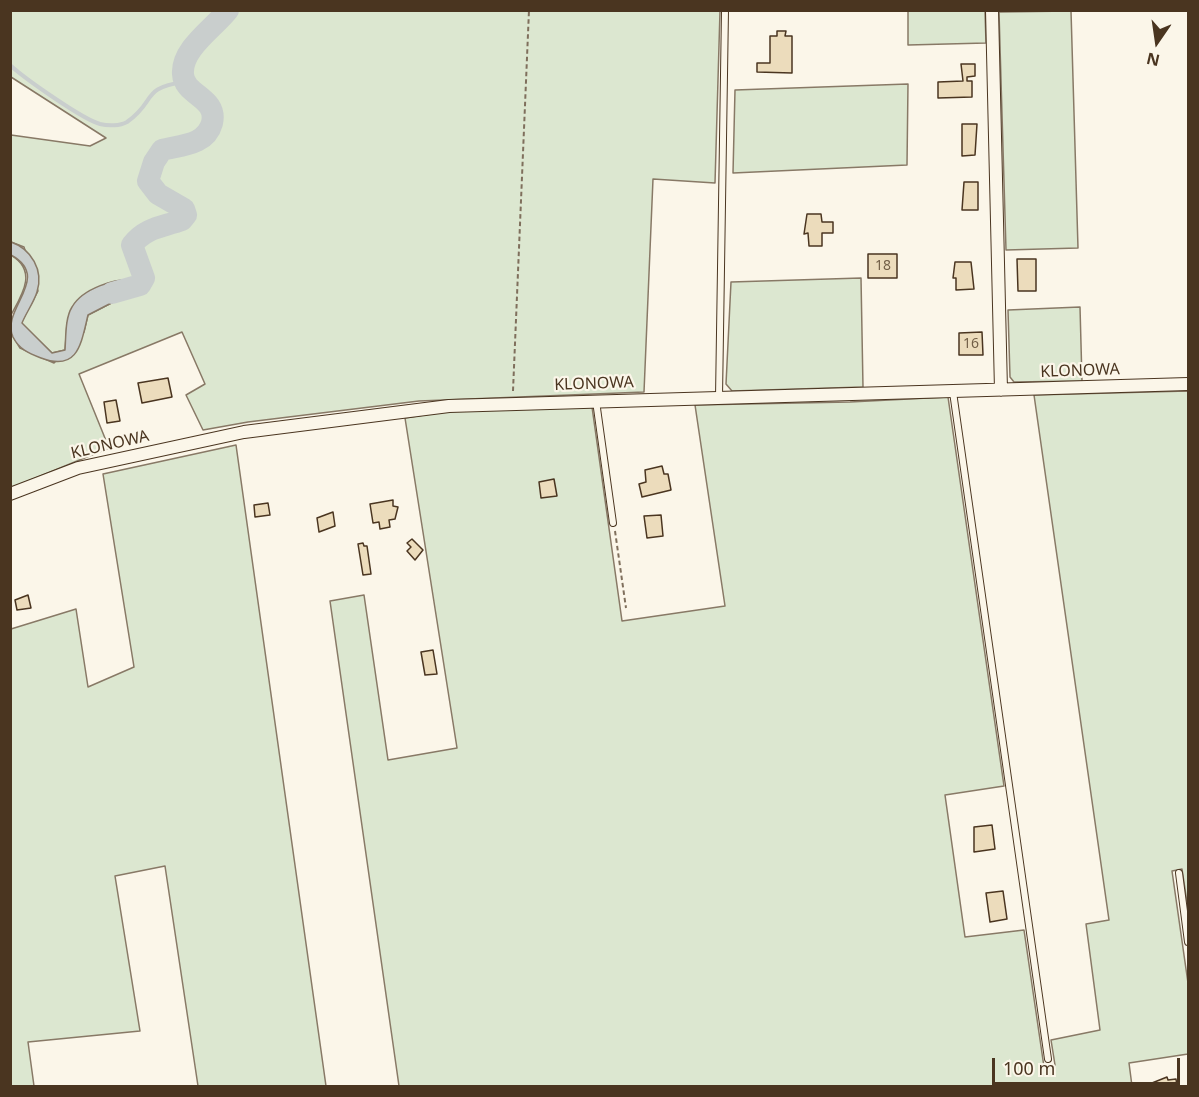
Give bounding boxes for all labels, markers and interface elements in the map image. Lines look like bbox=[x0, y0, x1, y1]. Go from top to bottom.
north arrow bbox=[1127, 12, 1187, 72]
text: N bbox=[1144, 47, 1162, 72]
house number: 18 bbox=[875, 258, 891, 274]
house number: 16 bbox=[963, 336, 979, 352]
street label: KLONOWA bbox=[1040, 360, 1120, 382]
street label: KLONOWA bbox=[554, 373, 634, 395]
street label: KLONOWA bbox=[69, 427, 151, 463]
scale bar bbox=[995, 1046, 1182, 1084]
text: 100 m bbox=[1003, 1056, 1055, 1080]

